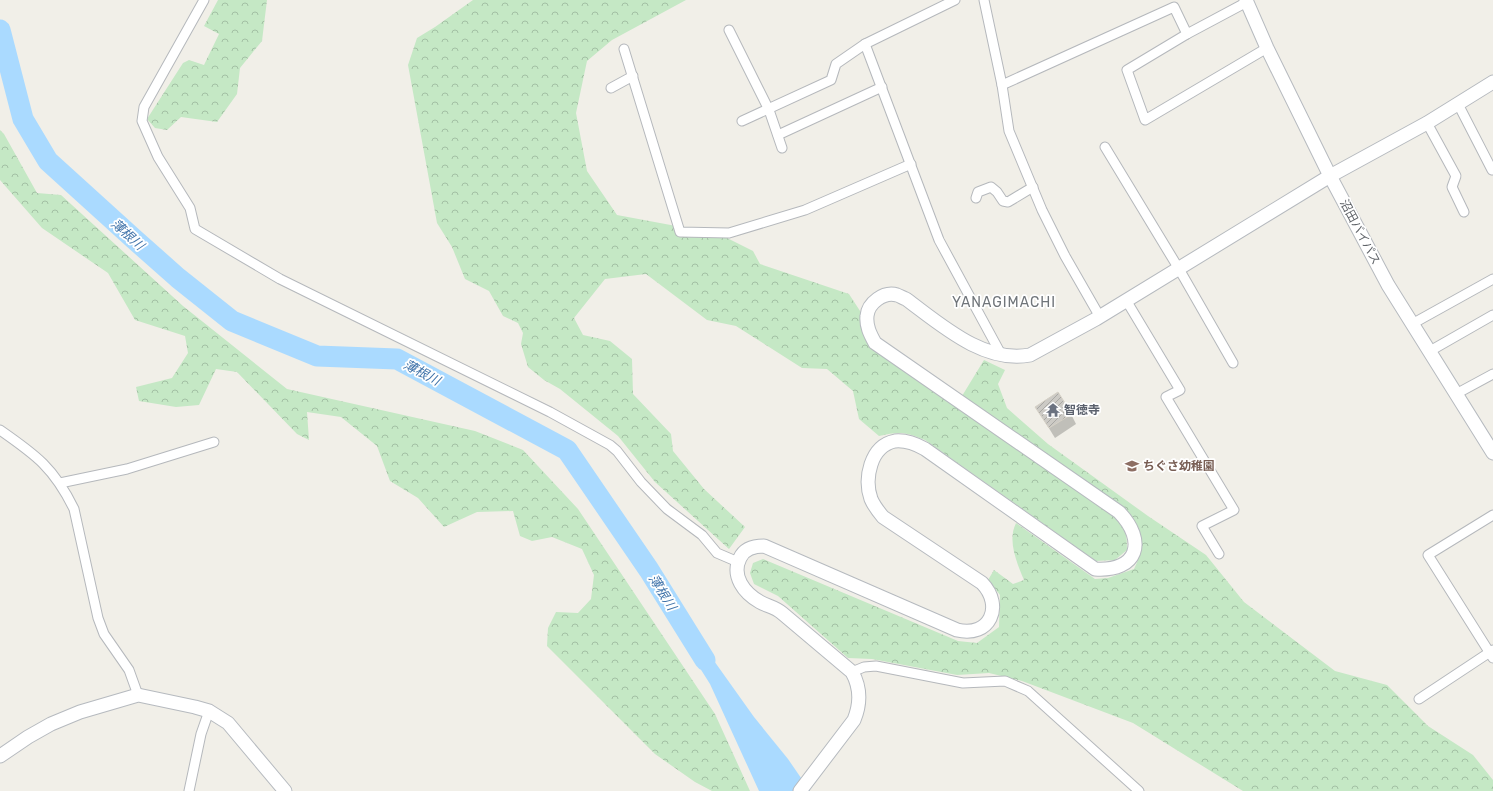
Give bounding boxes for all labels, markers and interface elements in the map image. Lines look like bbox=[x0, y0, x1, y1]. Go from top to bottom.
street label: 沼田バイパス bbox=[1337, 197, 1383, 267]
water label: 薄根川 bbox=[108, 216, 149, 254]
district label: YANAGIMACHI bbox=[952, 294, 1056, 311]
water label: 薄根川 bbox=[401, 357, 444, 389]
temple icon: 智徳寺 bbox=[1045, 402, 1061, 418]
place label: 智徳寺 bbox=[1064, 403, 1100, 417]
school or university icon: ちぐさ幼稚園 bbox=[1124, 458, 1140, 474]
place label: ちぐさ幼稚園 bbox=[1143, 459, 1215, 473]
water label: 薄根川 bbox=[646, 572, 680, 614]

